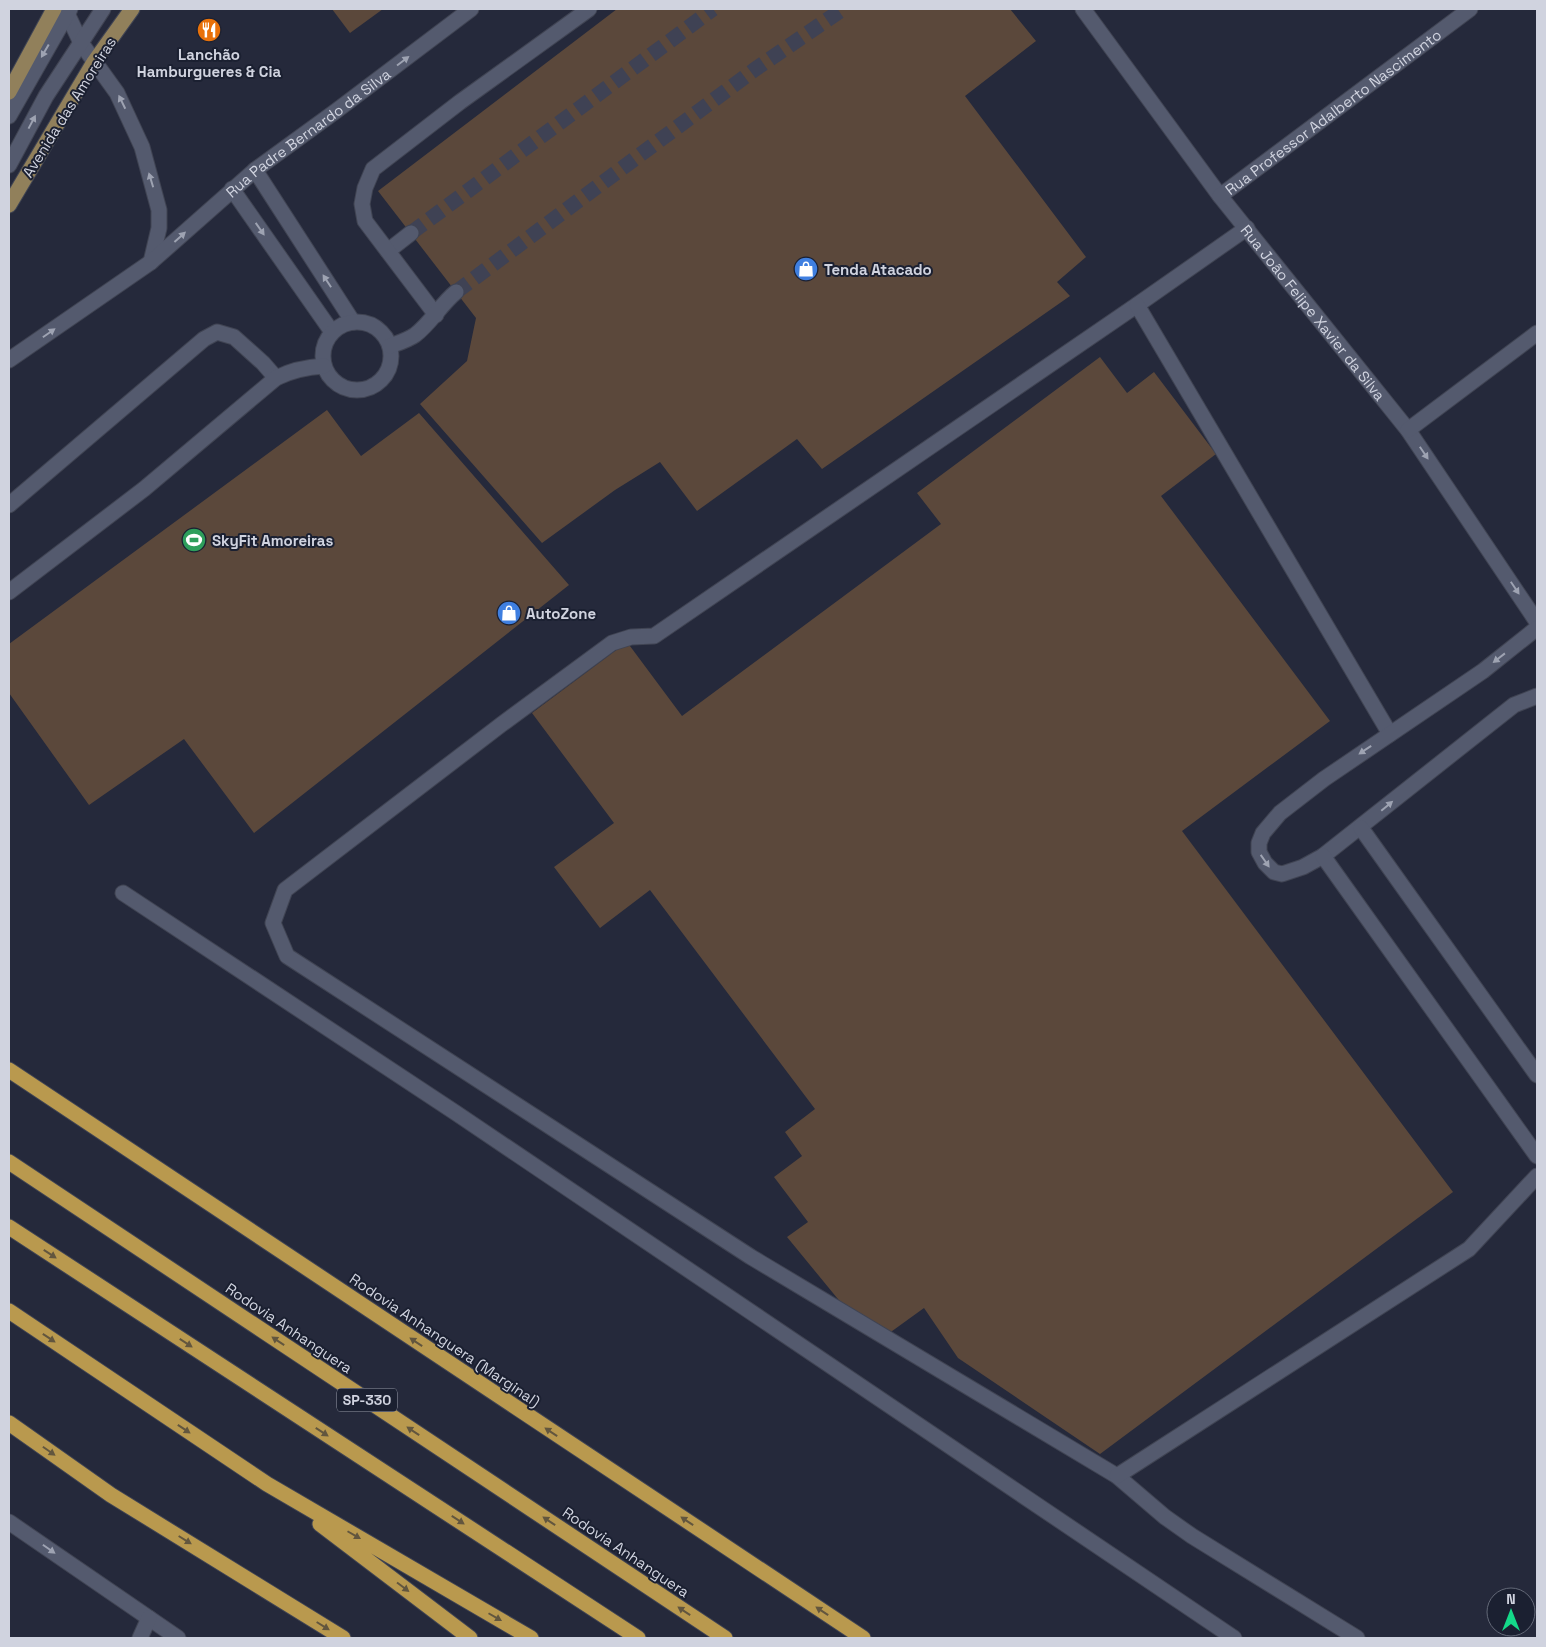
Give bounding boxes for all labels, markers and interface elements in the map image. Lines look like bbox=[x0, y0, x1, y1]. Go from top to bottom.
restaurant icon: Lanchão Hamburgueres & Cia bbox=[196, 17, 222, 43]
street label: Rua Professor Adalberto Nascimento bbox=[1221, 24, 1445, 199]
street label: Avenida das Amoreiras bbox=[18, 33, 120, 181]
one-way arrow bbox=[40, 44, 49, 57]
place label: Lanchão Hamburgueres & Cia bbox=[137, 45, 281, 81]
one-way arrow bbox=[396, 55, 409, 66]
street label: Rua Padre Bernardo da Silva bbox=[221, 64, 394, 201]
one-way arrow bbox=[118, 95, 126, 109]
one-way arrow bbox=[28, 115, 36, 130]
one-way arrow bbox=[147, 172, 155, 187]
street label: Rua João Felipe Xavier da Silva bbox=[1237, 220, 1390, 404]
one-way arrow bbox=[255, 222, 265, 236]
one-way arrow bbox=[173, 231, 186, 242]
shop icon: Tenda Atacado bbox=[793, 256, 819, 282]
place label: Tenda Atacado bbox=[824, 260, 932, 279]
one-way arrow bbox=[322, 274, 331, 288]
one-way arrow bbox=[42, 328, 56, 338]
one-way arrow bbox=[1419, 446, 1429, 460]
sports icon: SkyFit Amoreiras bbox=[181, 527, 207, 553]
place label: SkyFit Amoreiras bbox=[212, 531, 333, 550]
one-way arrow bbox=[1510, 582, 1520, 595]
shop icon: AutoZone bbox=[496, 600, 522, 626]
place label: AutoZone bbox=[526, 604, 596, 623]
one-way arrow bbox=[1493, 653, 1506, 664]
one-way arrow bbox=[1358, 745, 1372, 755]
one-way arrow bbox=[1380, 800, 1393, 811]
one-way arrow bbox=[1260, 854, 1270, 868]
one-way arrow bbox=[43, 1249, 56, 1259]
street label: Rodovia Anhanguera (Marginal) bbox=[346, 1269, 544, 1412]
street label: Rodovia Anhanguera bbox=[222, 1279, 356, 1378]
one-way arrow bbox=[42, 1333, 56, 1343]
one-way arrow bbox=[271, 1337, 285, 1346]
one-way arrow bbox=[409, 1337, 422, 1347]
one-way arrow bbox=[179, 1338, 192, 1348]
road number: SP-330 bbox=[337, 1388, 397, 1412]
one-way arrow bbox=[178, 1424, 191, 1433]
one-way arrow bbox=[407, 1426, 420, 1436]
one-way arrow bbox=[315, 1427, 328, 1436]
one-way arrow bbox=[544, 1427, 558, 1437]
one-way arrow bbox=[42, 1446, 56, 1456]
street label: Rodovia Anhanguera bbox=[559, 1503, 693, 1602]
one-way arrow bbox=[451, 1516, 464, 1525]
one-way arrow bbox=[542, 1516, 555, 1526]
one-way arrow bbox=[680, 1517, 693, 1526]
one-way arrow bbox=[348, 1530, 361, 1539]
one-way arrow bbox=[178, 1536, 191, 1545]
one-way arrow bbox=[42, 1544, 56, 1554]
one-way arrow bbox=[396, 1582, 409, 1593]
north arrow bbox=[1486, 1587, 1536, 1637]
text: N bbox=[1506, 1590, 1516, 1608]
one-way arrow bbox=[677, 1606, 691, 1616]
one-way arrow bbox=[815, 1606, 829, 1616]
one-way arrow bbox=[488, 1612, 501, 1621]
one-way arrow bbox=[316, 1621, 329, 1630]

